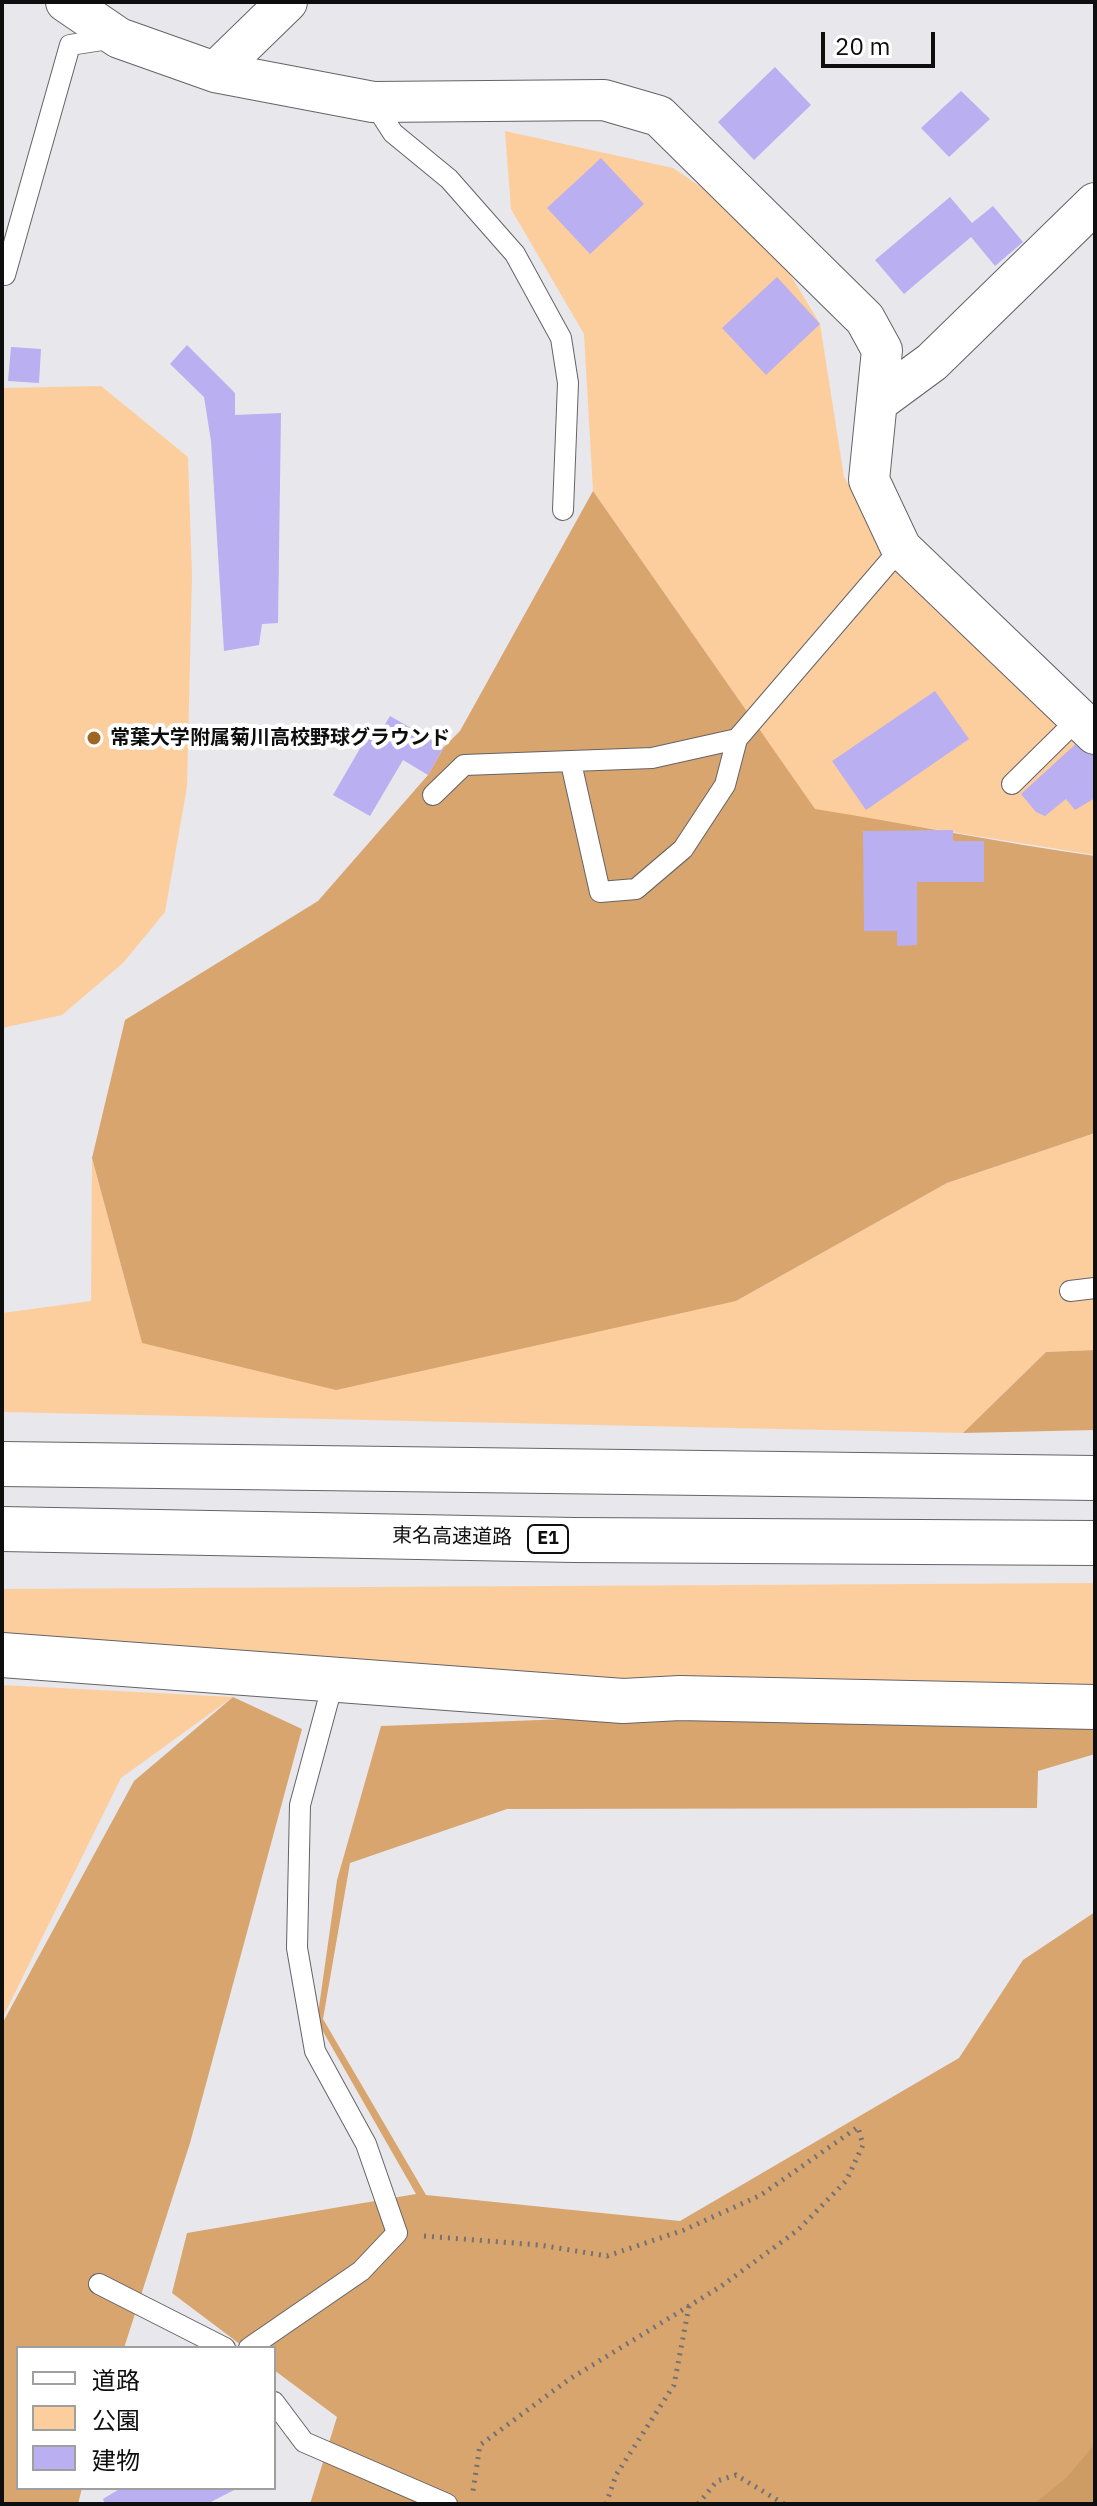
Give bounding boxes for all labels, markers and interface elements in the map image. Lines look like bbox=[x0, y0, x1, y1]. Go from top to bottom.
scale bar bbox=[825, 16, 939, 66]
text: 20 m bbox=[835, 30, 890, 62]
place label: 常葉大学附属菊川高校野球グラウンド bbox=[110, 726, 450, 750]
marker: 常葉大学附属菊川高校野球グラウンド bbox=[85, 729, 103, 747]
street label: 東名高速道路 bbox=[392, 1524, 512, 1550]
road number: E1 bbox=[528, 1525, 568, 1553]
legend bbox=[16, 2346, 276, 2490]
text: 道路 bbox=[92, 2364, 140, 2396]
text: 公園 bbox=[92, 2404, 140, 2436]
text: 建物 bbox=[92, 2444, 140, 2476]

